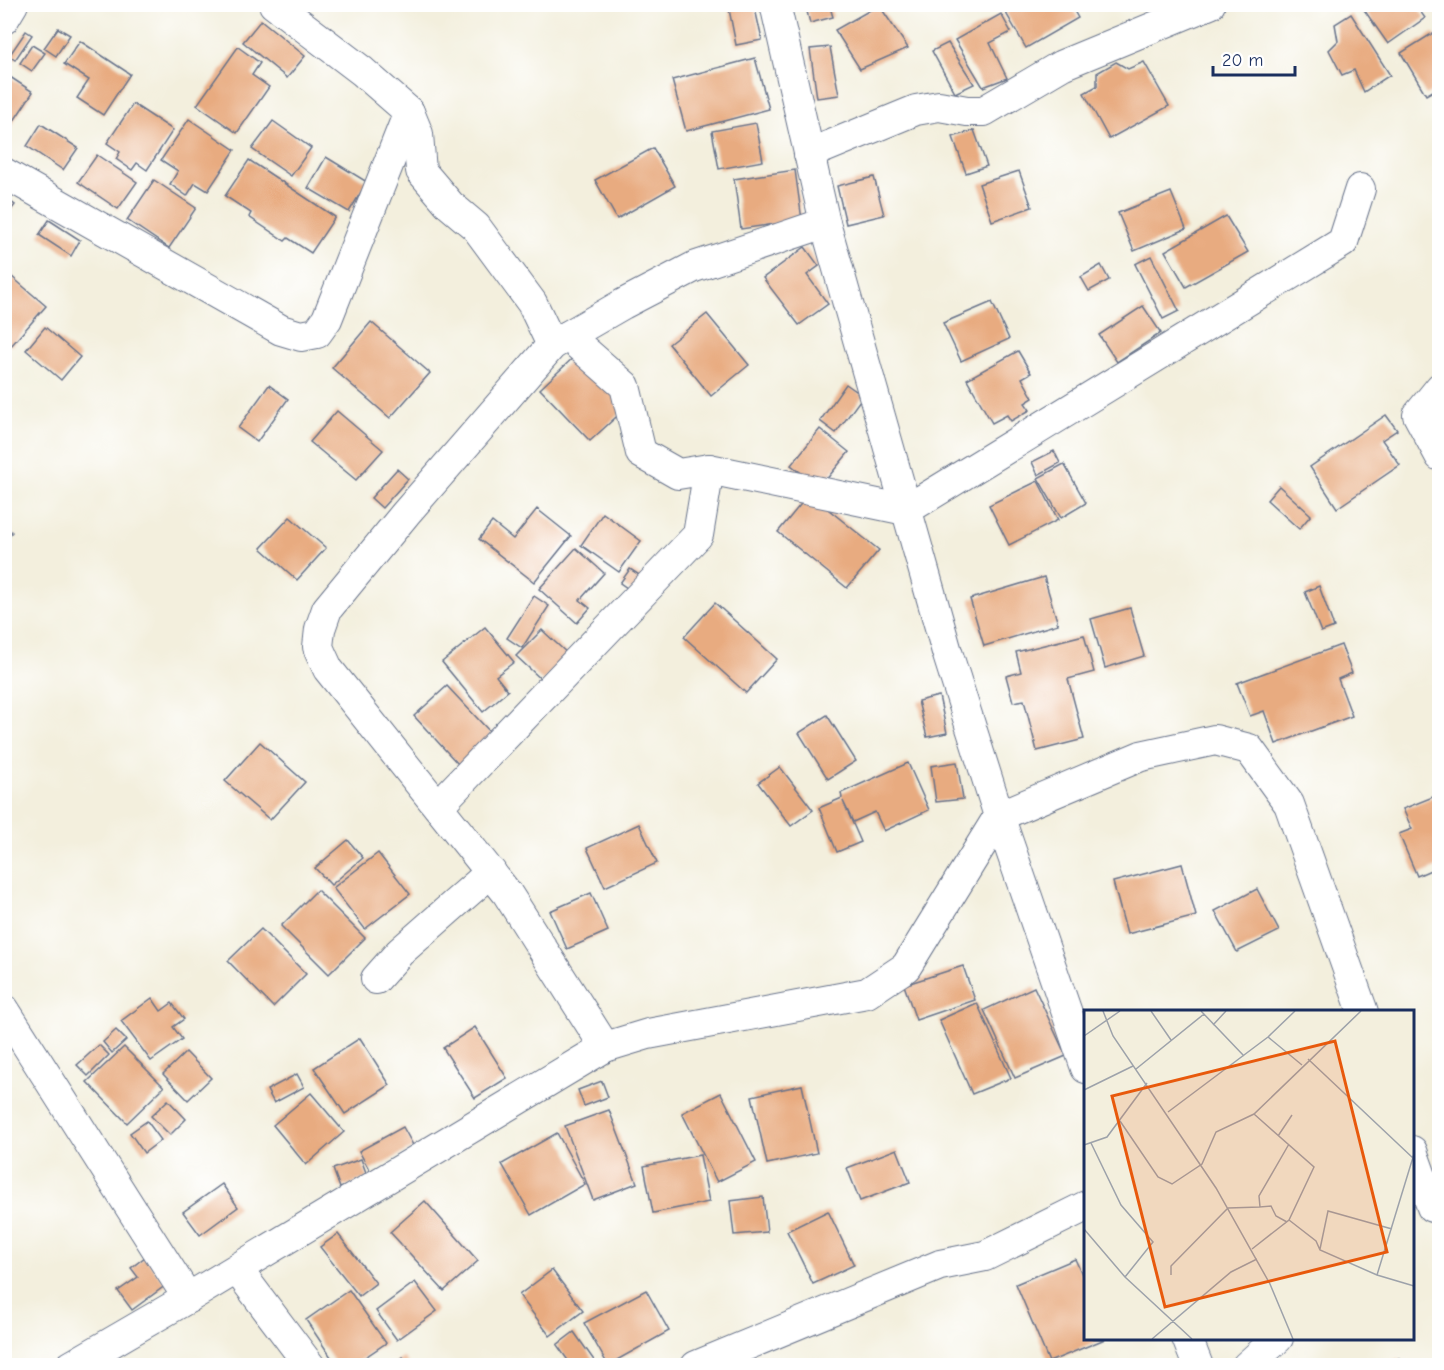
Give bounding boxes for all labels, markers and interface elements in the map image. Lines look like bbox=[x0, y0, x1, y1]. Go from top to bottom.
scale bar bbox=[1213, 39, 1296, 77]
text: 20 m bbox=[1222, 50, 1263, 71]
inset map bbox=[1084, 1010, 1414, 1340]

